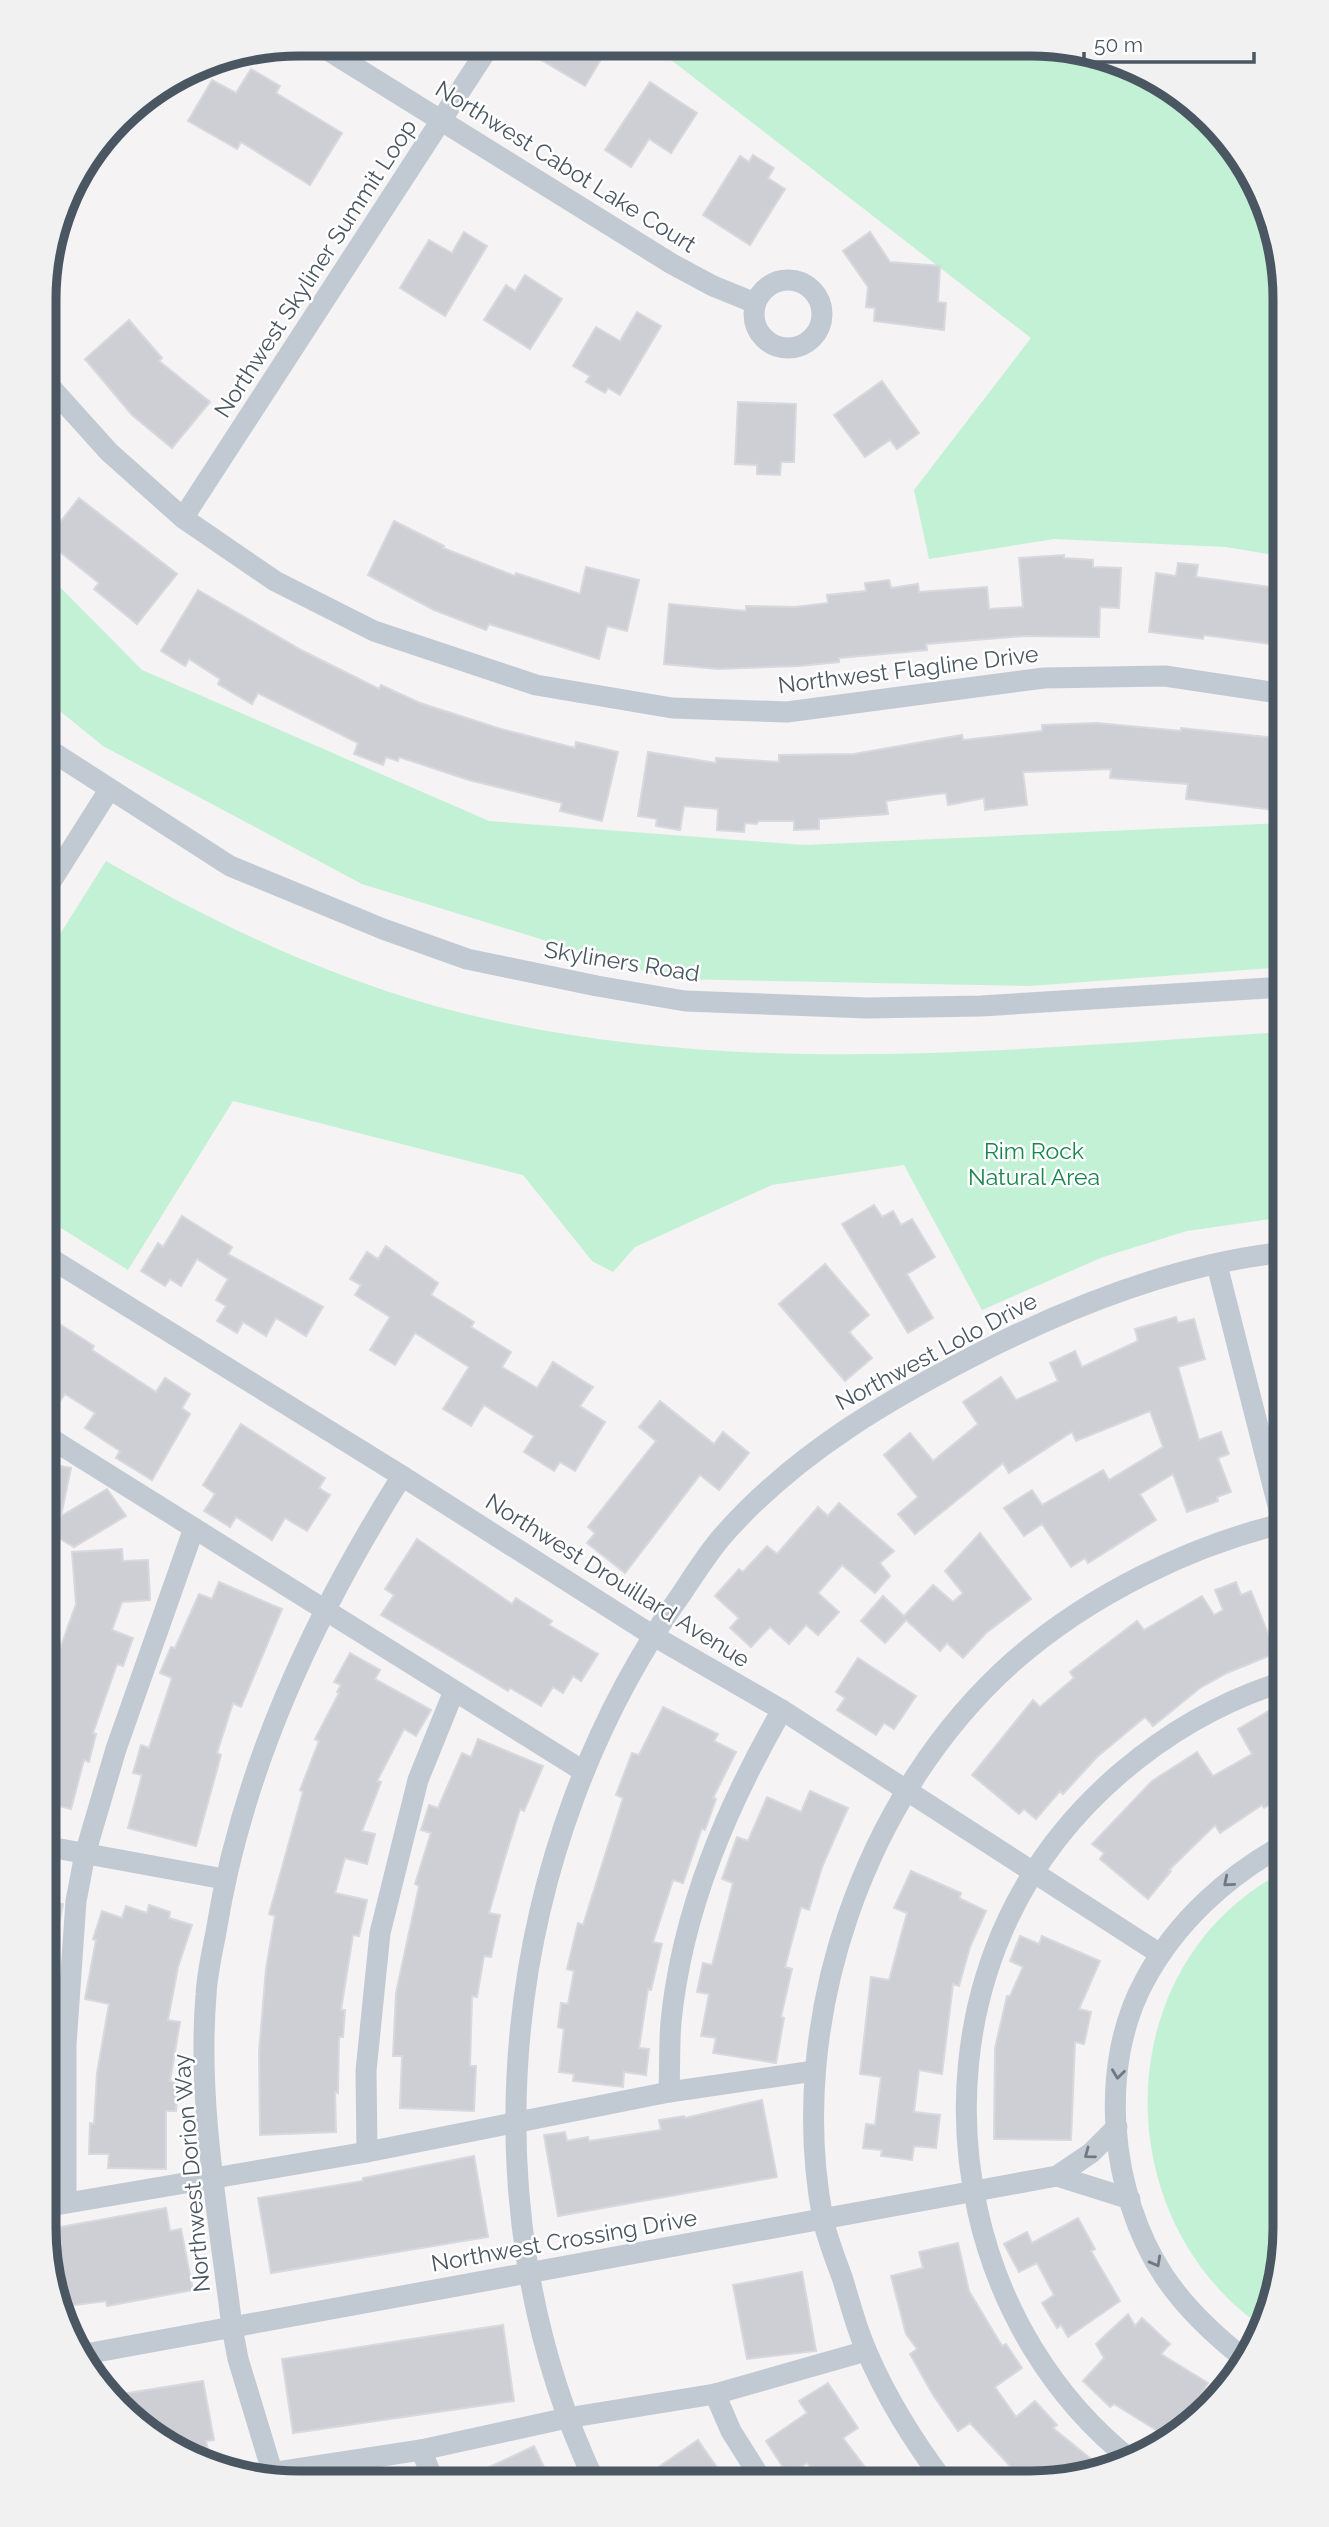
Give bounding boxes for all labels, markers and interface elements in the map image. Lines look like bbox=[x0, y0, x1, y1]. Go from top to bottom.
scale bar bbox=[1084, 21, 1254, 65]
text: 50 m bbox=[1094, 32, 1143, 57]
street label: Northwest Cabot Lake Court bbox=[431, 75, 701, 258]
street label: Northwest Skyliner Summit Loop bbox=[208, 114, 422, 422]
street label: Northwest Flagline Drive bbox=[776, 640, 1040, 698]
street label: Skyliners Road bbox=[542, 935, 702, 987]
park label: Rim Rock Natural Area bbox=[968, 1137, 1100, 1190]
street label: Northwest Lolo Drive bbox=[831, 1286, 1041, 1416]
street label: Northwest Drouillard Avenue bbox=[481, 1487, 755, 1673]
one-way arrow bbox=[1224, 1874, 1237, 1886]
street label: Northwest Dorion Way bbox=[167, 2053, 215, 2293]
one-way arrow bbox=[1111, 2068, 1126, 2080]
one-way arrow bbox=[1084, 2146, 1097, 2158]
street label: Northwest Crossing Drive bbox=[429, 2203, 699, 2277]
one-way arrow bbox=[1148, 2254, 1161, 2267]

